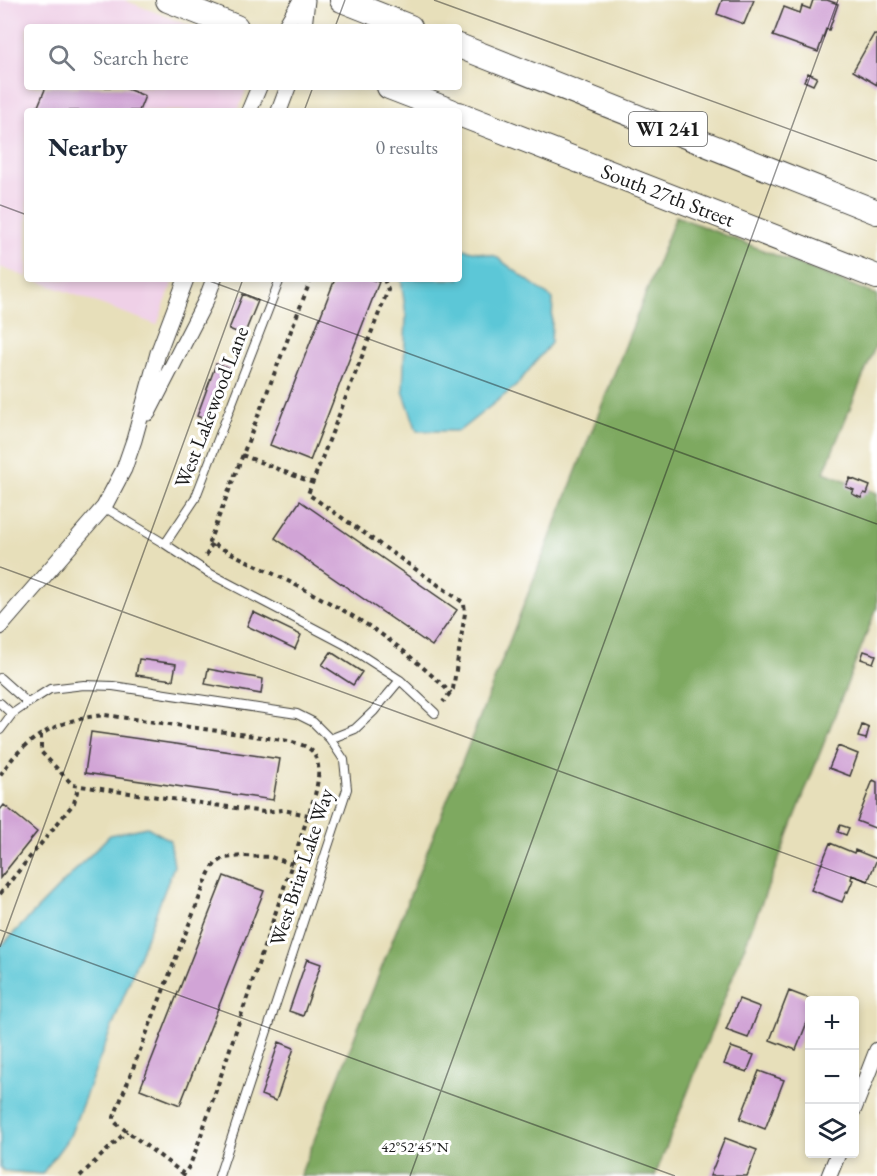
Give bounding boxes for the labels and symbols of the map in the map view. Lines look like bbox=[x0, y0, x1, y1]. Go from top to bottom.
road number: WI 241 bbox=[629, 112, 707, 146]
street label: South 27th Street bbox=[597, 157, 739, 233]
street label: West Lakewood Lane bbox=[168, 322, 254, 492]
street label: West Briar Lake Way bbox=[263, 784, 339, 949]
text: 42°52'45"N bbox=[381, 1137, 449, 1156]

